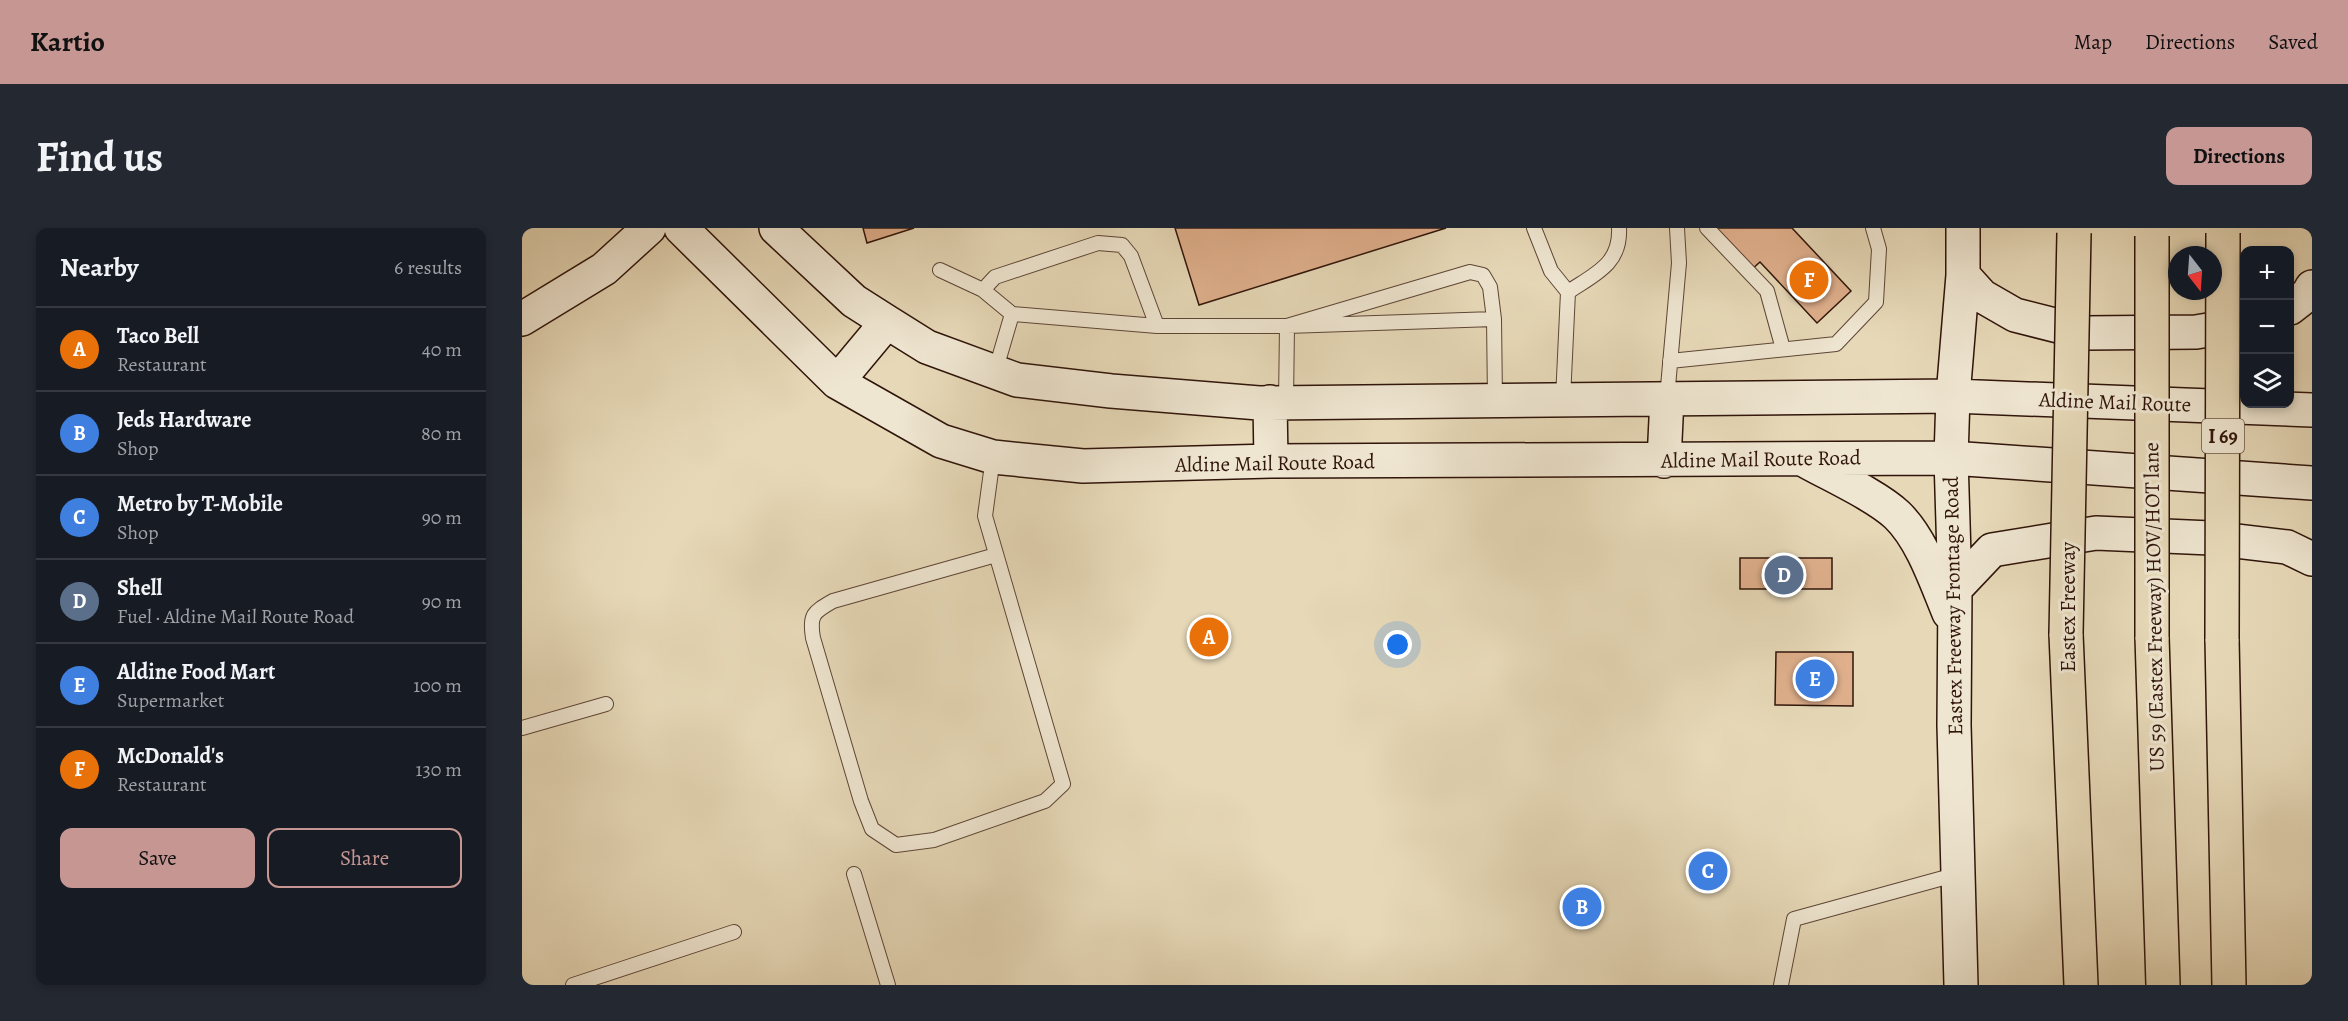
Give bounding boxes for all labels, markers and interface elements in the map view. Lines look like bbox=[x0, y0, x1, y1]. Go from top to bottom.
text: Kartio bbox=[30, 23, 105, 61]
text: Map bbox=[2074, 28, 2112, 56]
text: Directions bbox=[2145, 28, 2235, 56]
text: Saved bbox=[2268, 28, 2318, 56]
button: Directions bbox=[2166, 127, 2312, 185]
text: Find us bbox=[36, 128, 163, 185]
north arrow bbox=[2168, 246, 2222, 300]
map controls bbox=[2240, 246, 2294, 408]
button: + bbox=[2240, 246, 2294, 300]
text: Nearby bbox=[60, 250, 139, 285]
text: 6 results bbox=[394, 254, 462, 281]
pin: F bbox=[1790, 257, 1828, 302]
button: − bbox=[2240, 300, 2294, 354]
text: Taco Bell bbox=[117, 321, 199, 351]
text: A bbox=[73, 336, 86, 363]
text: 40 m bbox=[422, 336, 462, 363]
text: Restaurant bbox=[117, 351, 207, 378]
button: layers bbox=[2240, 354, 2294, 408]
street label: Aldine Mail Route bbox=[2037, 385, 2192, 419]
text: Jeds Hardware bbox=[117, 405, 251, 435]
road number: I 69 bbox=[2202, 419, 2244, 453]
text: B bbox=[73, 420, 86, 447]
text: 80 m bbox=[421, 420, 462, 447]
text: Shop bbox=[117, 435, 159, 462]
street label: US 59 (Eastex Freeway) HOV/HOT lane bbox=[2137, 442, 2171, 772]
street label: Aldine Mail Route Road bbox=[1660, 443, 1862, 475]
street label: Aldine Mail Route Road bbox=[1174, 447, 1376, 479]
street label: Eastex Freeway Frontage Road bbox=[1937, 475, 1969, 736]
text: Metro by T-Mobile bbox=[117, 489, 283, 519]
text: C bbox=[73, 504, 86, 531]
text: 90 m bbox=[422, 504, 462, 531]
text: Shop bbox=[117, 519, 159, 546]
street label: Eastex Freeway bbox=[2054, 541, 2082, 672]
pin: D bbox=[1764, 552, 1804, 598]
text: Shell bbox=[117, 573, 162, 603]
text: D bbox=[73, 588, 86, 615]
text: 90 m bbox=[422, 588, 462, 615]
text: Fuel · Aldine Mail Route Road bbox=[117, 603, 354, 630]
pin: A bbox=[1190, 614, 1228, 660]
your location bbox=[1383, 630, 1412, 659]
pin: E bbox=[1796, 656, 1834, 702]
text: Aldine Food Mart bbox=[117, 657, 275, 687]
text: E bbox=[74, 672, 85, 699]
text: 100 m bbox=[413, 672, 462, 699]
text: Supermarket bbox=[117, 687, 224, 714]
text: McDonald's bbox=[117, 741, 224, 771]
text: F bbox=[74, 756, 85, 783]
text: 130 m bbox=[416, 756, 462, 783]
text: Restaurant bbox=[117, 771, 207, 798]
button: Save bbox=[60, 828, 255, 888]
button: Share bbox=[267, 828, 462, 888]
pin: C bbox=[1688, 848, 1728, 894]
pin: B bbox=[1562, 884, 1602, 930]

